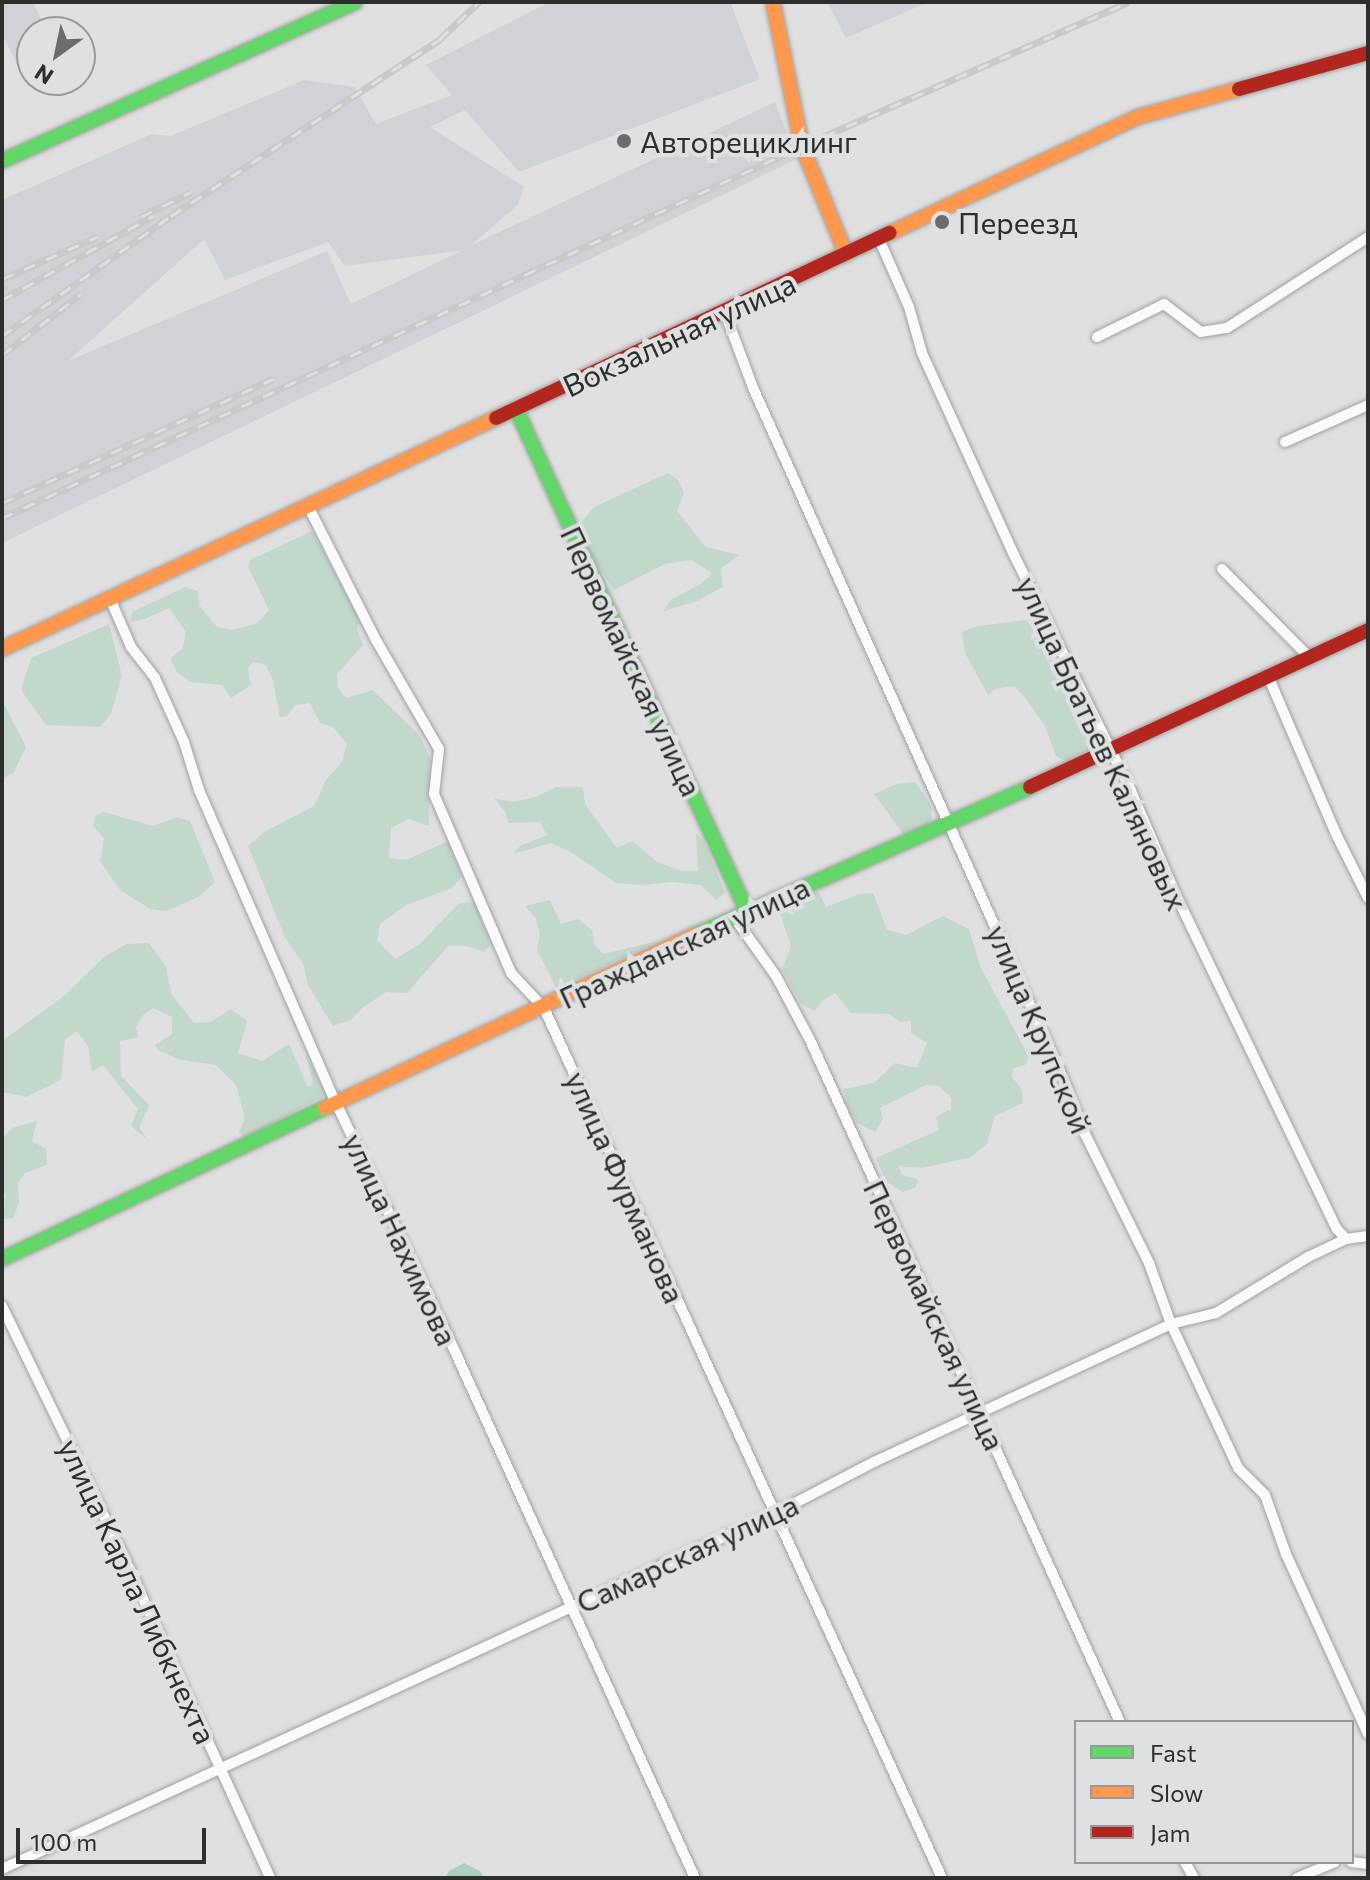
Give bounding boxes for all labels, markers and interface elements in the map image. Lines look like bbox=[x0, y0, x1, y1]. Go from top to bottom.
north arrow bbox=[16, 16, 96, 96]
text: N bbox=[29, 59, 58, 91]
place label: Авторециклинг bbox=[640, 123, 857, 159]
marker: Авторециклинг bbox=[615, 132, 633, 150]
place label: Переезд bbox=[958, 204, 1077, 240]
marker: Переезд bbox=[933, 213, 951, 231]
street label: Вокзальная улица bbox=[557, 264, 801, 404]
street label: Первомайская улица bbox=[554, 520, 710, 802]
street label: улица Братьев Каляновых bbox=[1010, 570, 1196, 916]
street label: Гражданская улица bbox=[553, 868, 815, 1016]
street label: улица Крупской bbox=[980, 919, 1100, 1139]
street label: улица Фурманова bbox=[559, 1066, 693, 1308]
street label: улица Нахимова bbox=[336, 1127, 466, 1351]
street label: Первомайская улица bbox=[857, 1174, 1013, 1456]
street label: улица Карла Либкнехта bbox=[51, 1433, 225, 1749]
street label: Самарская улица bbox=[570, 1486, 804, 1620]
legend bbox=[1074, 1720, 1354, 1864]
text: Fast bbox=[1150, 1738, 1197, 1767]
text: Slow bbox=[1150, 1778, 1203, 1807]
scale bar bbox=[20, 1812, 210, 1862]
text: Jam bbox=[1150, 1818, 1190, 1847]
text: 100 m bbox=[30, 1827, 97, 1856]

